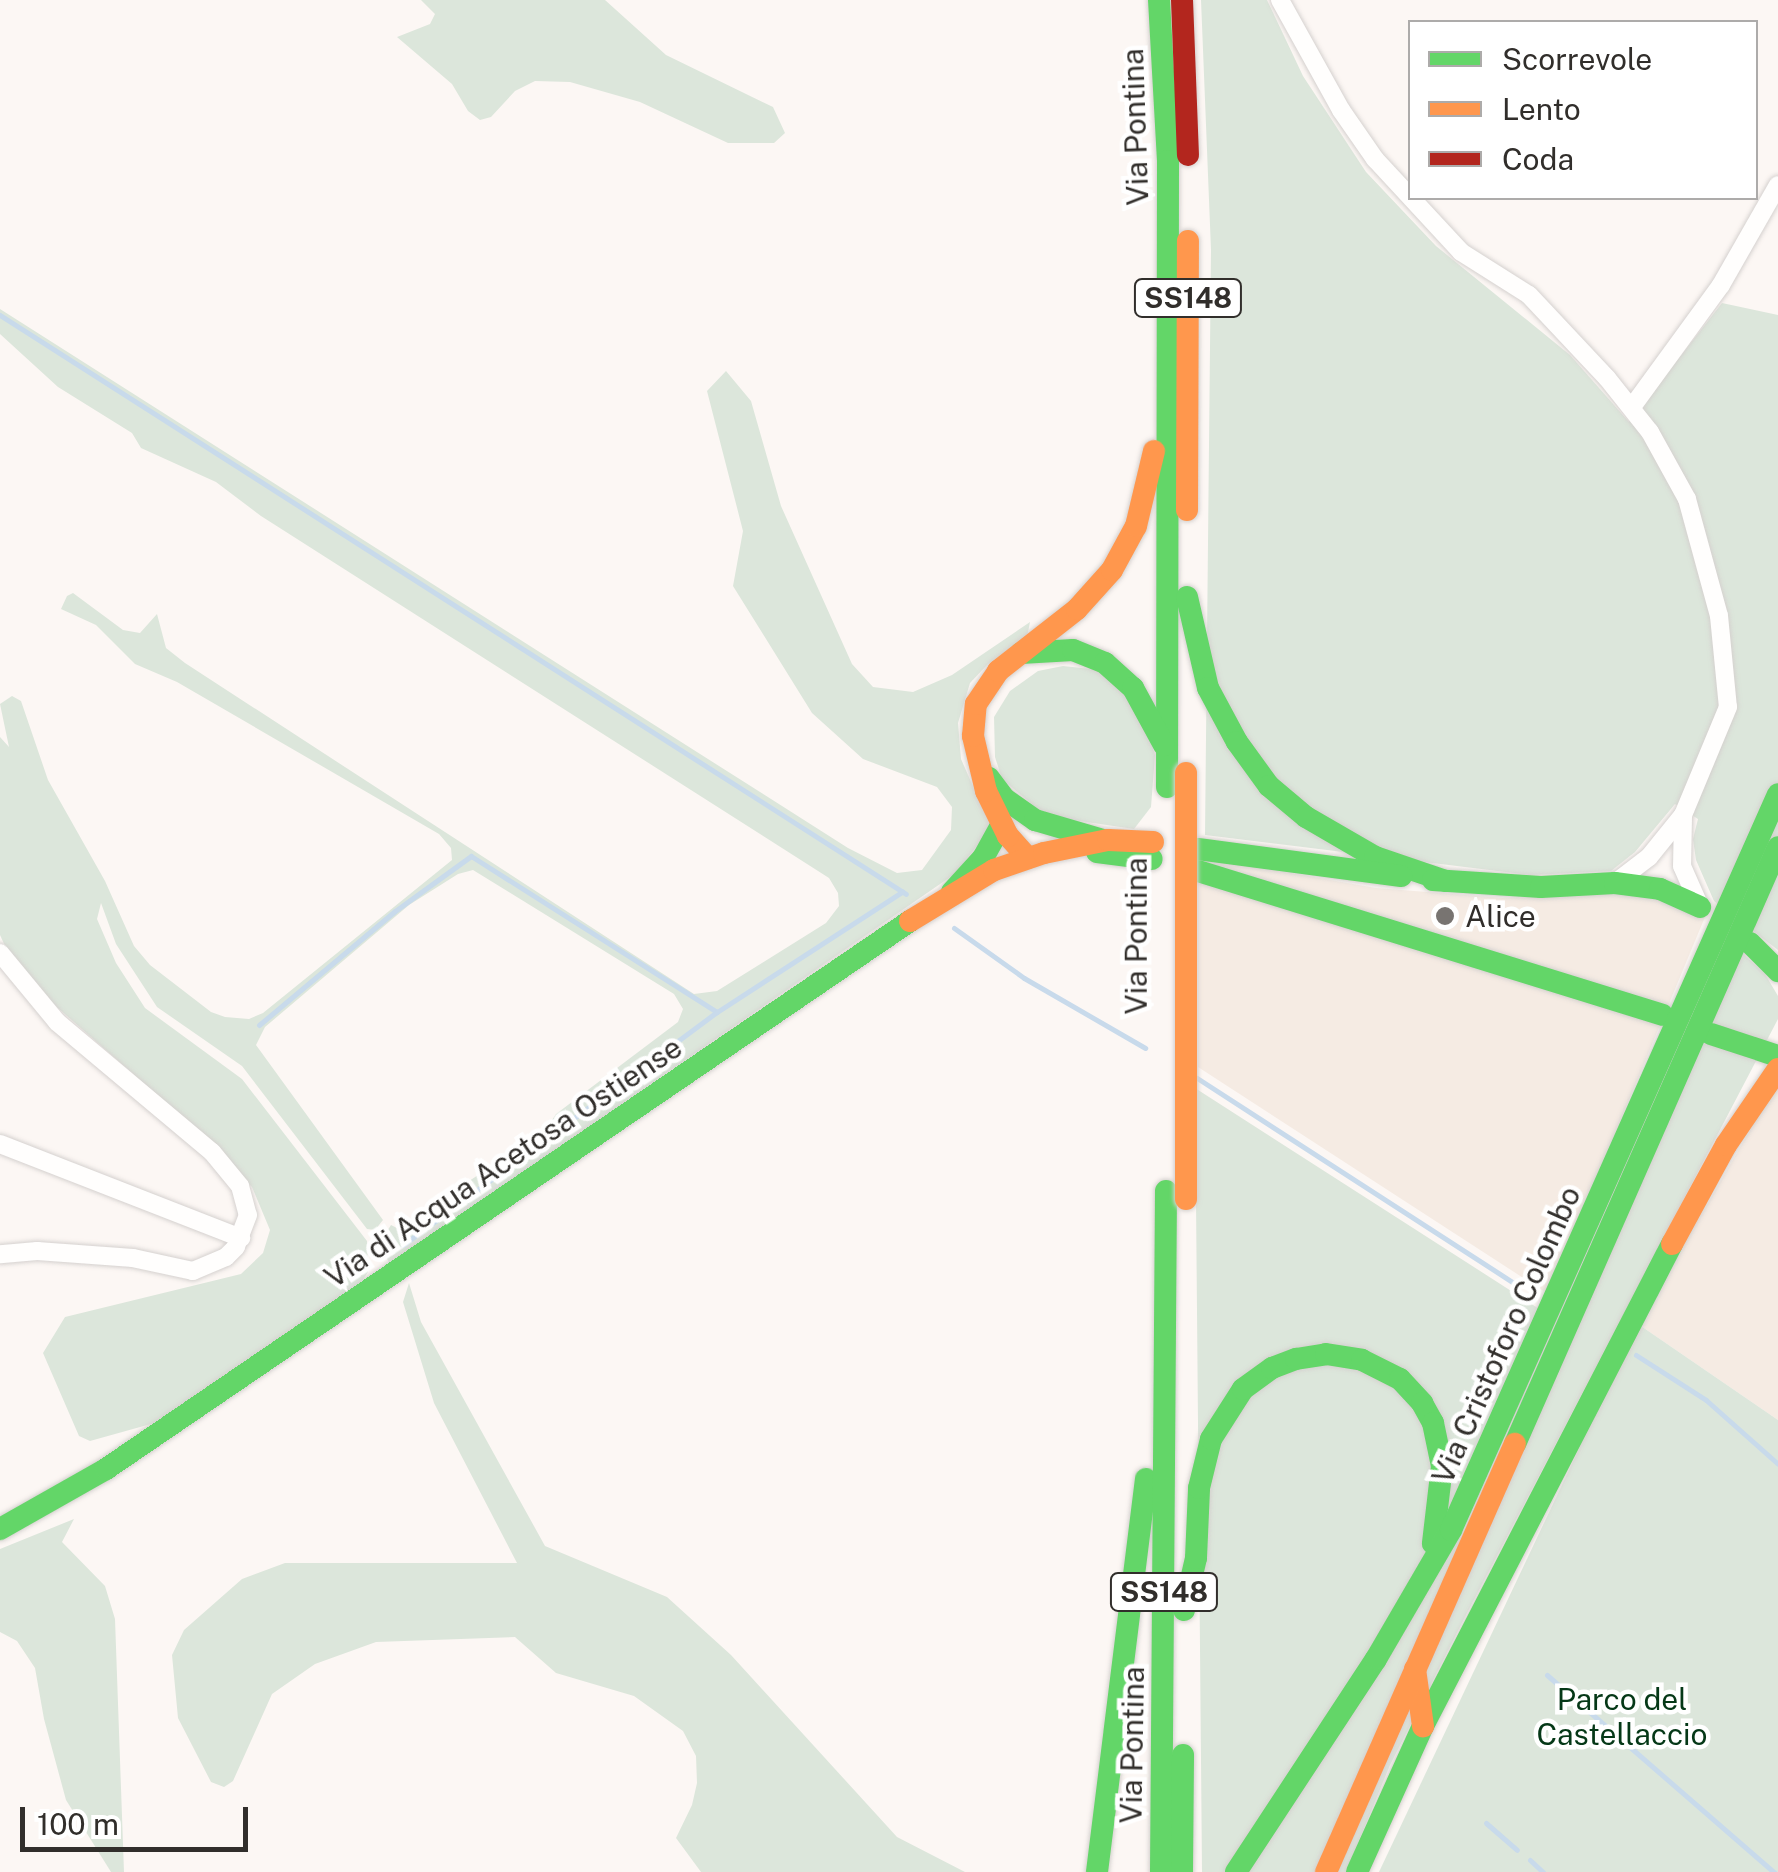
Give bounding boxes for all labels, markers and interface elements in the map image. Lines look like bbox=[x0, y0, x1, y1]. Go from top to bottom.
legend bbox=[1408, 20, 1758, 200]
text: Scorrevole bbox=[1502, 41, 1652, 77]
street label: Via Pontina bbox=[1114, 48, 1156, 206]
text: Lento bbox=[1502, 91, 1581, 127]
text: Coda bbox=[1502, 141, 1574, 177]
road number: SS148 bbox=[1133, 275, 1243, 321]
street label: Via Pontina bbox=[1118, 857, 1154, 1015]
place label: Alice bbox=[1465, 898, 1536, 934]
marker: Alice bbox=[1434, 905, 1456, 927]
street label: Via di Acqua Acetosa Ostiense bbox=[317, 1029, 689, 1295]
street label: Via Cristoforo Colombo bbox=[1424, 1181, 1588, 1489]
road number: SS148 bbox=[1109, 1569, 1219, 1615]
street label: Via Pontina bbox=[1113, 1666, 1151, 1824]
park label: Parco del Castellaccio bbox=[1537, 1681, 1707, 1752]
scale bar bbox=[25, 1787, 252, 1849]
text: 100 m bbox=[37, 1806, 119, 1842]

